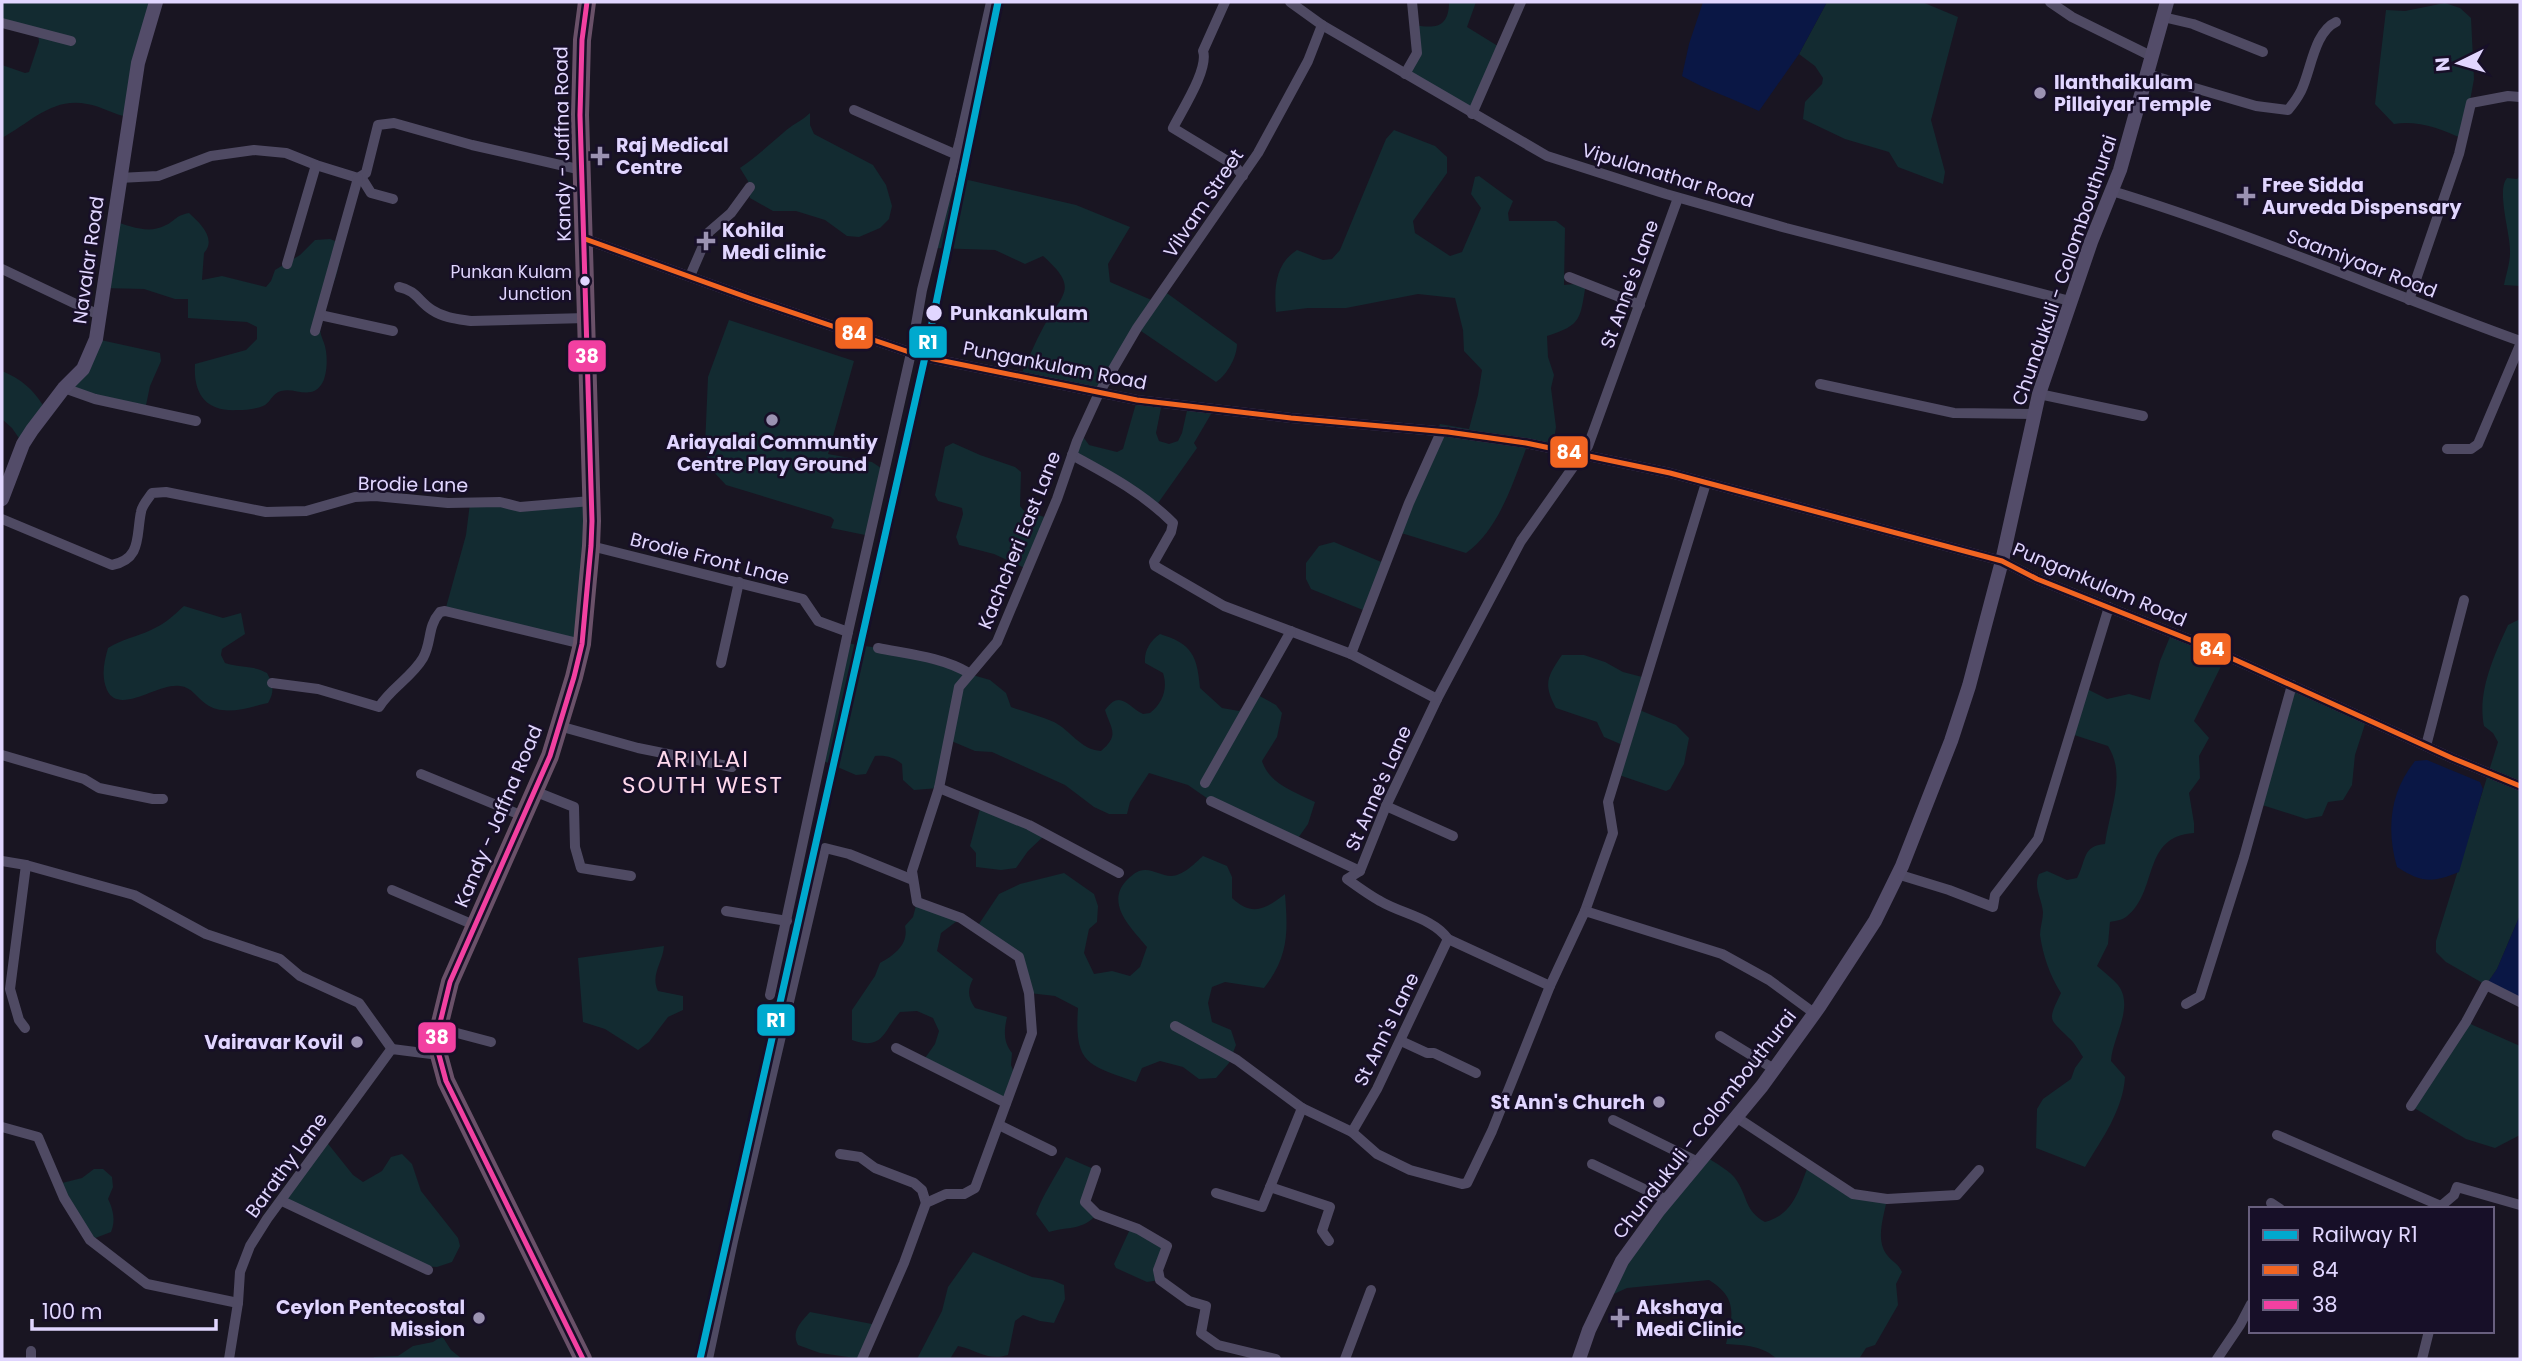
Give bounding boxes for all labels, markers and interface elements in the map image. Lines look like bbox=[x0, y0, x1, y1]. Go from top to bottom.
north arrow bbox=[2424, 28, 2494, 98]
street label: Kandy - Jaffna Road bbox=[547, 46, 578, 242]
text: N bbox=[2428, 56, 2457, 73]
place label: Ilanthaikulam Pillaiyar Temple bbox=[2054, 69, 2212, 118]
marker: Ilanthaikulam Pillaiyar Temple bbox=[2032, 85, 2048, 101]
street label: Chundukuli - Colombouthurai bbox=[2005, 131, 2124, 409]
place label: Raj Medical Centre bbox=[616, 132, 729, 181]
street label: Vipulanathar Road bbox=[1579, 136, 1757, 214]
street label: Vilvam Street bbox=[1157, 143, 1250, 263]
marker: Raj Medical Centre bbox=[590, 146, 610, 166]
place label: Free Sidda Aurveda Dispensary bbox=[2262, 172, 2462, 221]
marker: Free Sidda Aurveda Dispensary bbox=[2236, 186, 2256, 206]
street label: Navalar Road bbox=[66, 194, 111, 326]
street label: St Anne's Lane bbox=[1594, 216, 1665, 352]
place label: Kohila Medi clinic bbox=[722, 217, 826, 266]
street label: Saamiyaar Road bbox=[2283, 222, 2441, 305]
marker: Kohila Medi clinic bbox=[696, 231, 716, 251]
place label: Punkan Kulam Junction bbox=[450, 260, 572, 306]
marker: Punkan Kulam Junction bbox=[578, 274, 592, 288]
place label: Punkankulam bbox=[950, 300, 1088, 327]
marker: Punkankulam bbox=[924, 303, 944, 323]
line badge: 84 bbox=[834, 316, 874, 350]
text: 84 bbox=[841, 320, 867, 347]
line badge: R1 bbox=[908, 325, 948, 359]
text: R1 bbox=[918, 329, 938, 356]
street label: Pungankulam Road bbox=[961, 334, 1149, 397]
line badge: 38 bbox=[567, 339, 607, 373]
text: 38 bbox=[575, 343, 599, 370]
marker: Ariayalai Communtiy Centre Play Ground bbox=[764, 412, 780, 428]
place label: Ariayalai Communtiy Centre Play Ground bbox=[666, 429, 879, 478]
line badge: 84 bbox=[1549, 435, 1589, 469]
text: 84 bbox=[1556, 439, 1582, 466]
street label: Kachcheri East Lane bbox=[971, 447, 1068, 633]
street label: Brodie Lane bbox=[358, 470, 468, 499]
street label: Brodie Front Lnae bbox=[627, 526, 792, 591]
street label: Pungankulam Road bbox=[2009, 536, 2191, 633]
line badge: 84 bbox=[2192, 632, 2232, 666]
text: 84 bbox=[2199, 636, 2225, 663]
street label: Kandy - Jaffna Road bbox=[448, 721, 549, 911]
street label: St Anne's Lane bbox=[1339, 721, 1418, 855]
district label: ARIYLAI SOUTH WEST bbox=[622, 743, 784, 801]
street label: St Ann's Lane bbox=[1347, 968, 1426, 1091]
line badge: R1 bbox=[756, 1003, 796, 1037]
street label: Chundukuli - Colombouthurai bbox=[1606, 1004, 1803, 1245]
text: R1 bbox=[766, 1007, 786, 1034]
line badge: 38 bbox=[417, 1021, 457, 1054]
text: 38 bbox=[425, 1024, 449, 1051]
place label: Vairavar Kovil bbox=[204, 1029, 343, 1056]
marker: Vairavar Kovil bbox=[349, 1034, 365, 1050]
place label: St Ann's Church bbox=[1491, 1089, 1645, 1116]
marker: St Ann's Church bbox=[1651, 1094, 1667, 1110]
street label: Barathy Lane bbox=[239, 1107, 334, 1223]
legend bbox=[2249, 1207, 2494, 1333]
text: Railway R1 bbox=[2312, 1220, 2418, 1249]
text: 84 bbox=[2312, 1255, 2338, 1284]
scale bar bbox=[32, 1288, 215, 1332]
text: 38 bbox=[2312, 1290, 2338, 1319]
place label: Ceylon Pentecostal Mission bbox=[276, 1294, 465, 1343]
place label: Akshaya Medi Clinic bbox=[1636, 1294, 1743, 1343]
text: 100 m bbox=[42, 1297, 102, 1326]
marker: Akshaya Medi Clinic bbox=[1610, 1308, 1630, 1328]
marker: Ceylon Pentecostal Mission bbox=[471, 1310, 487, 1326]

